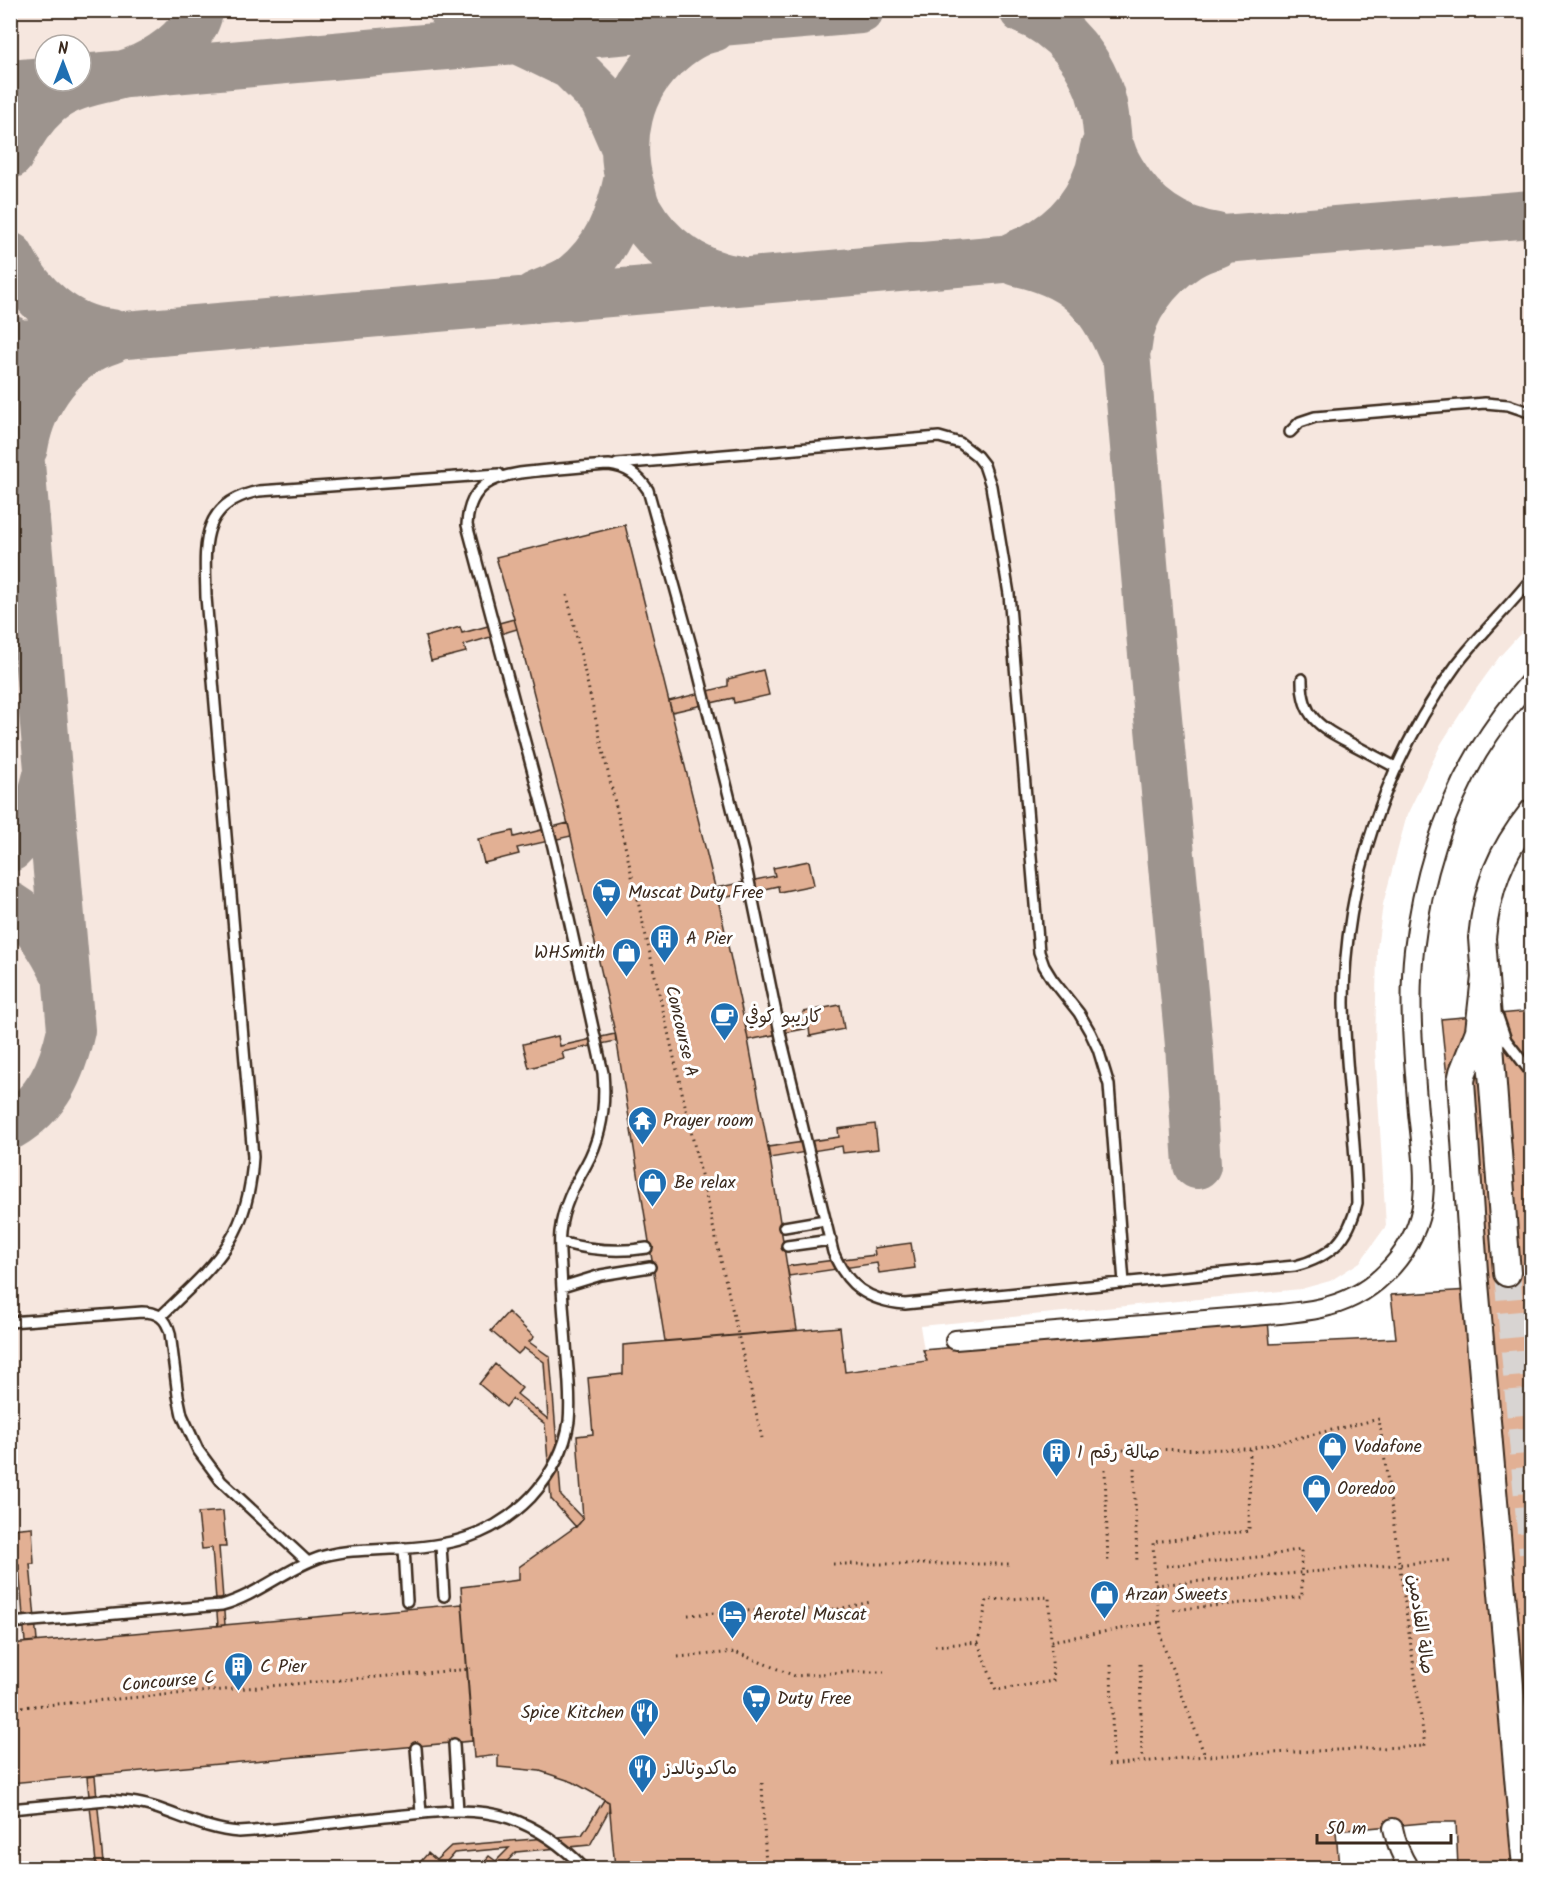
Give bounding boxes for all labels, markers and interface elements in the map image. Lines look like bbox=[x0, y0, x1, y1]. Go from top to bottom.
north arrow bbox=[33, 33, 93, 93]
text: N bbox=[58, 37, 68, 62]
supermarket icon: Muscat Duty Free bbox=[591, 876, 623, 918]
place label: Muscat Duty Free bbox=[628, 879, 764, 908]
building icon: A Pier bbox=[649, 922, 681, 964]
place label: A Pier bbox=[686, 925, 733, 954]
shop icon: WHSmith bbox=[610, 936, 642, 978]
place label: WHSmith bbox=[534, 939, 605, 968]
street label: Concourse A bbox=[656, 983, 705, 1080]
cafe icon: كاريبو كوفي bbox=[708, 1000, 740, 1042]
place label: كاريبو كوفي bbox=[745, 1003, 822, 1032]
temple icon: Prayer room bbox=[626, 1104, 658, 1146]
place label: Prayer room bbox=[663, 1107, 754, 1136]
shop icon: Be relax bbox=[637, 1166, 669, 1208]
place label: Be relax bbox=[674, 1169, 736, 1198]
shop icon: Vodafone bbox=[1317, 1430, 1349, 1472]
place label: Vodafone bbox=[1354, 1433, 1422, 1462]
building icon: صالة رقم 1 bbox=[1040, 1436, 1072, 1478]
place label: صالة رقم 1 bbox=[1077, 1439, 1160, 1468]
shop icon: Ooredoo bbox=[1300, 1472, 1332, 1514]
place label: Ooredoo bbox=[1337, 1475, 1396, 1504]
street label: صالة القادمين bbox=[1398, 1572, 1441, 1676]
shop icon: Arzan Sweets bbox=[1088, 1578, 1120, 1620]
place label: Arzan Sweets bbox=[1125, 1581, 1228, 1610]
hotel icon: Aerotel Muscat bbox=[716, 1598, 748, 1640]
place label: Aerotel Muscat bbox=[753, 1601, 868, 1630]
building icon: C Pier bbox=[223, 1650, 255, 1692]
place label: C Pier bbox=[260, 1653, 307, 1682]
street label: Concourse C bbox=[121, 1664, 216, 1701]
supermarket icon: Duty Free bbox=[740, 1682, 772, 1724]
place label: Duty Free bbox=[777, 1685, 851, 1714]
restaurant icon: Spice Kitchen bbox=[629, 1696, 661, 1738]
place label: Spice Kitchen bbox=[521, 1699, 624, 1728]
restaurant icon: ماكدونالدز bbox=[627, 1752, 659, 1794]
place label: ماكدونالدز bbox=[662, 1755, 737, 1784]
scale bar bbox=[1317, 1807, 1450, 1845]
text: 50 m bbox=[1326, 1815, 1366, 1844]

